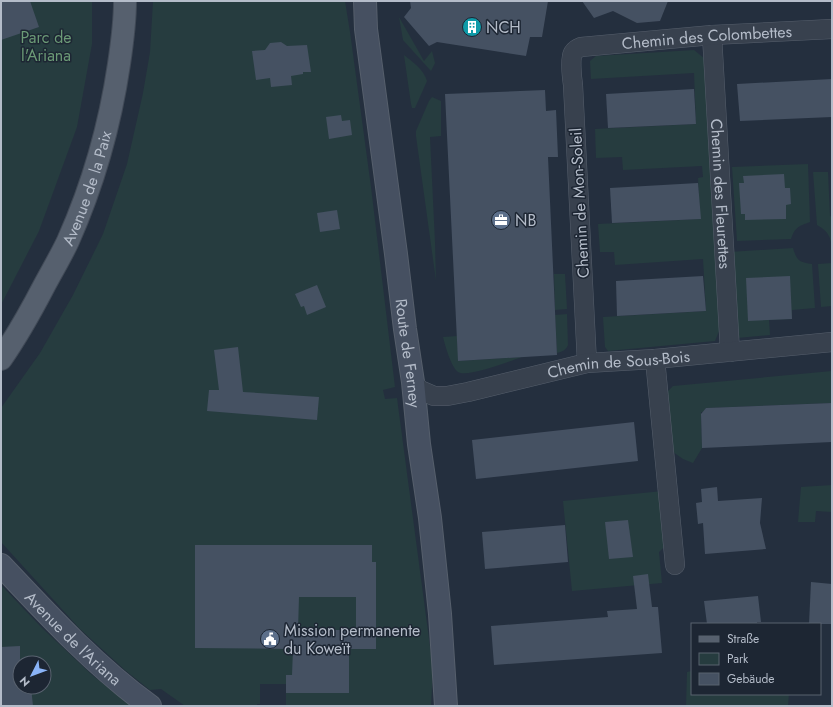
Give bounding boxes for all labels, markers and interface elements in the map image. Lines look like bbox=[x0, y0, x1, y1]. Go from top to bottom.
building icon: NCH bbox=[461, 16, 483, 38]
place label: NCH bbox=[486, 16, 521, 39]
street label: Chemin des Colombettes bbox=[621, 20, 792, 55]
park label: Parc de l'Ariana bbox=[20, 26, 72, 67]
street label: Chemin des Fleurettes bbox=[705, 118, 736, 269]
street label: Chemin de Mon-Soleil bbox=[564, 127, 595, 279]
street label: Avenue de la Paix bbox=[56, 128, 117, 249]
office icon: NB bbox=[490, 209, 512, 231]
place label: NB bbox=[515, 209, 536, 232]
street label: Route de Ferney bbox=[389, 297, 427, 410]
street label: Chemin de Sous-Bois bbox=[545, 345, 691, 384]
street label: Avenue de l'Ariana bbox=[19, 586, 126, 691]
place label: Mission permanente du Koweït bbox=[284, 619, 420, 660]
legend bbox=[691, 623, 821, 695]
public building icon: Mission permanente du Koweït bbox=[259, 628, 281, 650]
text: Straße bbox=[727, 630, 759, 648]
text: Park bbox=[727, 650, 749, 668]
north arrow bbox=[12, 655, 52, 695]
text: Gebäude bbox=[727, 670, 774, 688]
text: N bbox=[16, 673, 33, 690]

